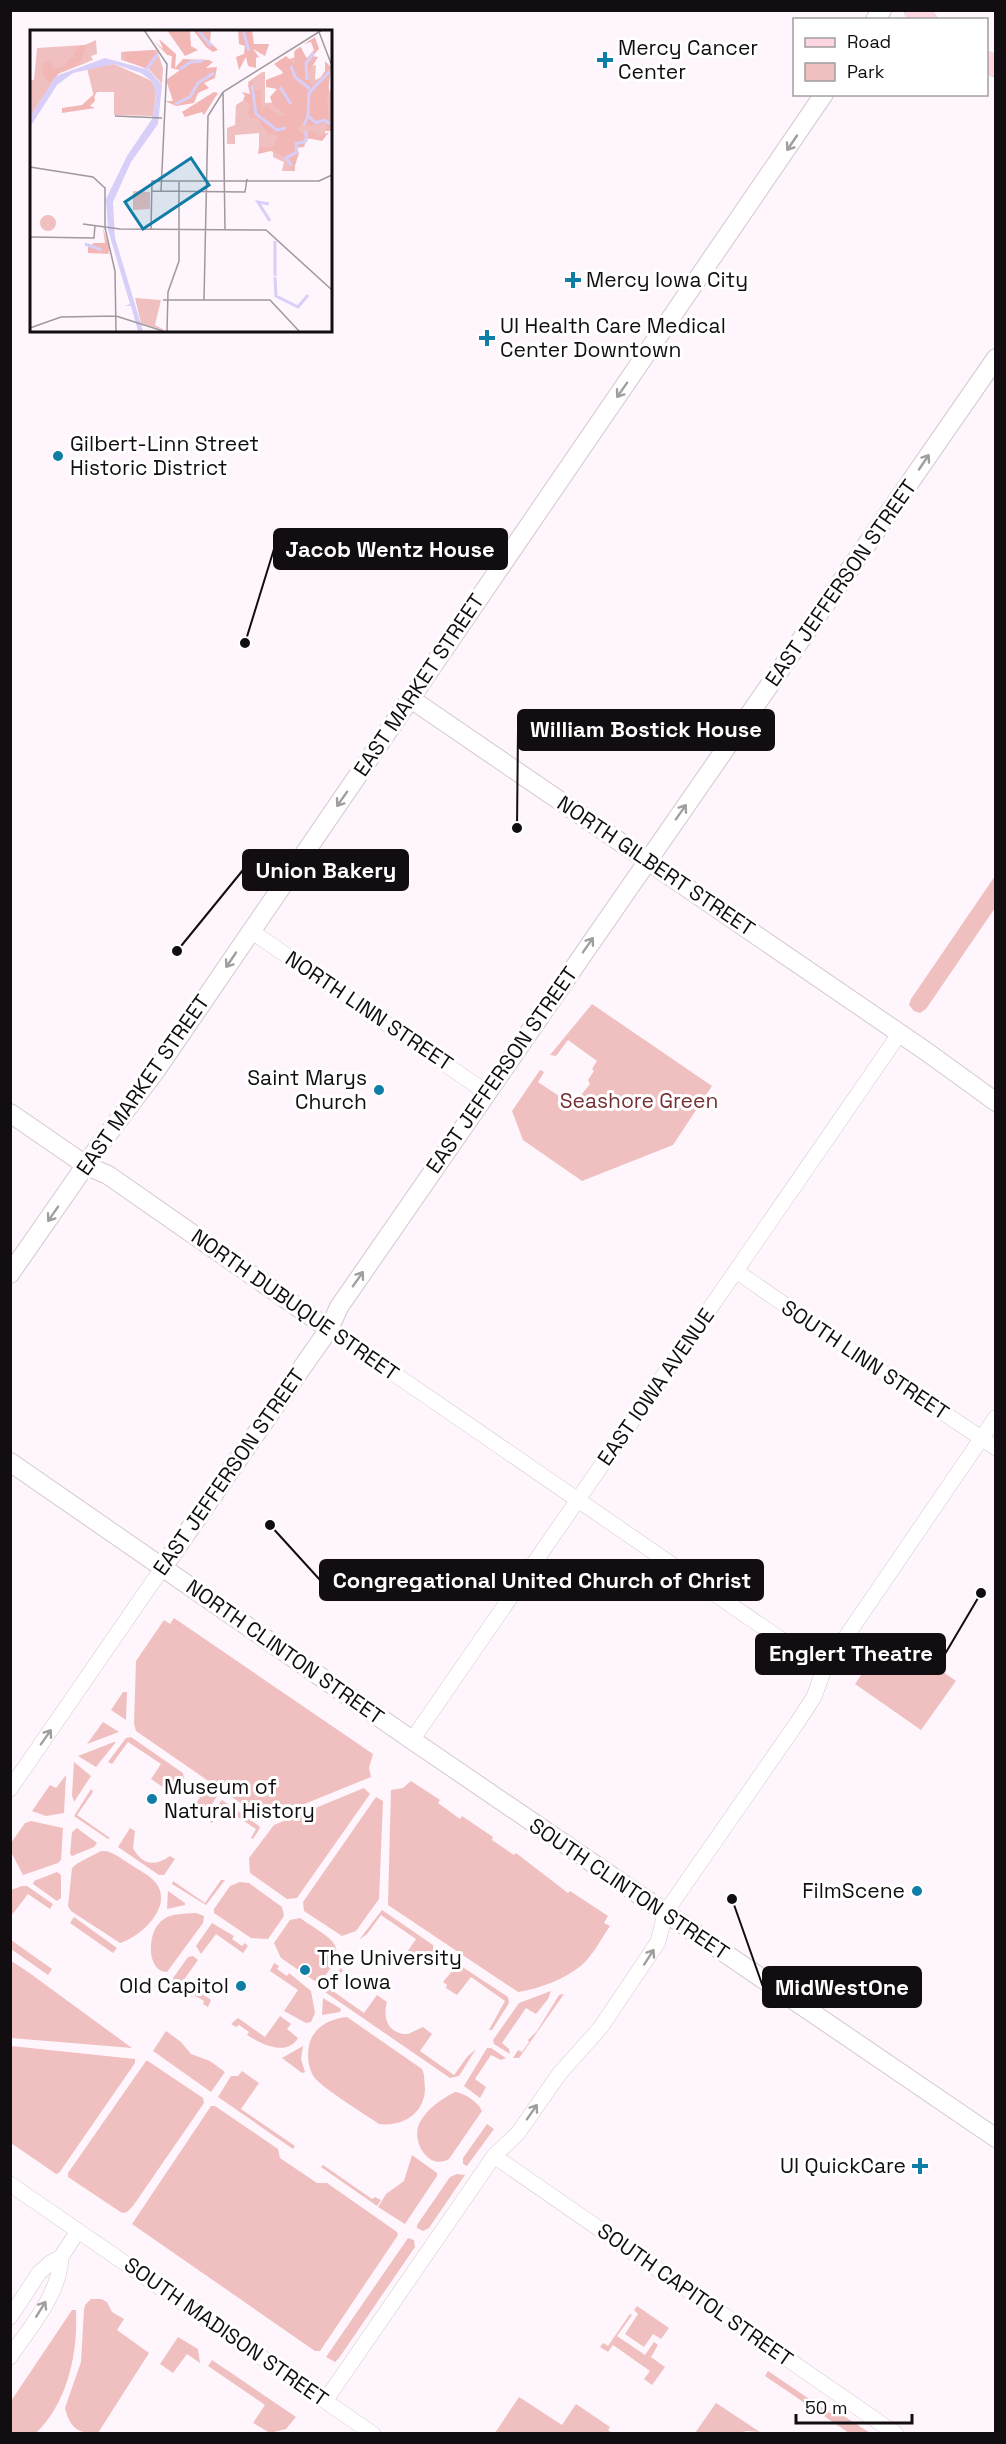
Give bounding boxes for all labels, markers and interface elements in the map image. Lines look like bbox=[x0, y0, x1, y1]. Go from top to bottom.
legend bbox=[793, 18, 988, 96]
inset map bbox=[30, 30, 332, 332]
text: Road bbox=[847, 30, 891, 53]
place label: Mercy Cancer Center bbox=[618, 34, 758, 85]
marker: Mercy Cancer Center bbox=[596, 51, 614, 69]
text: Park bbox=[847, 60, 885, 83]
one-way arrow bbox=[785, 134, 797, 151]
place label: Mercy Iowa City bbox=[586, 266, 748, 293]
marker: Mercy Iowa City bbox=[564, 271, 582, 289]
place label: UI Health Care Medical Center Downtown bbox=[500, 312, 726, 363]
marker: UI Health Care Medical Center Downtown bbox=[478, 329, 496, 347]
one-way arrow bbox=[616, 382, 628, 398]
place label: Gilbert-Linn Street Historic District bbox=[70, 430, 259, 481]
marker: Gilbert-Linn Street Historic District bbox=[51, 449, 65, 463]
one-way arrow bbox=[918, 455, 930, 471]
street label: EAST JEFFERSON STREET bbox=[759, 474, 922, 691]
callout: Jacob Wentz House bbox=[274, 529, 507, 569]
text: Jacob Wentz House bbox=[285, 535, 495, 563]
street label: EAST MARKET STREET bbox=[347, 588, 490, 781]
callout: William Bostick House bbox=[518, 710, 774, 750]
text: William Bostick House bbox=[530, 715, 762, 743]
street label: NORTH GILBERT STREET bbox=[552, 789, 760, 942]
one-way arrow bbox=[336, 791, 348, 807]
one-way arrow bbox=[675, 805, 687, 821]
callout: Union Bakery bbox=[243, 850, 408, 890]
text: Union Bakery bbox=[256, 856, 396, 884]
one-way arrow bbox=[582, 938, 594, 954]
street label: NORTH LINN STREET bbox=[280, 945, 458, 1077]
one-way arrow bbox=[225, 951, 237, 968]
street label: EAST JEFFERSON STREET bbox=[420, 961, 583, 1178]
street label: EAST MARKET STREET bbox=[70, 989, 215, 1180]
place label: Saint Marys Church bbox=[247, 1064, 367, 1115]
marker: Saint Marys Church bbox=[372, 1083, 386, 1097]
park label: Seashore Green bbox=[560, 1087, 718, 1114]
one-way arrow bbox=[47, 1205, 59, 1221]
street label: NORTH DUBUQUE STREET bbox=[186, 1223, 404, 1387]
one-way arrow bbox=[352, 1271, 364, 1287]
street label: SOUTH LINN STREET bbox=[776, 1294, 954, 1426]
street label: EAST IOWA AVENUE bbox=[591, 1303, 720, 1471]
street label: EAST JEFFERSON STREET bbox=[147, 1363, 310, 1580]
callout: Congregational United Church of Christ bbox=[320, 1560, 763, 1600]
text: Congregational United Church of Christ bbox=[333, 1566, 751, 1594]
street label: NORTH CLINTON STREET bbox=[181, 1573, 389, 1730]
callout: Englert Theatre bbox=[756, 1634, 945, 1674]
text: Englert Theatre bbox=[769, 1639, 933, 1667]
one-way arrow bbox=[40, 1730, 52, 1746]
place label: Museum of Natural History bbox=[164, 1773, 315, 1824]
marker: Museum of Natural History bbox=[145, 1792, 159, 1806]
street label: SOUTH CLINTON STREET bbox=[524, 1812, 734, 1966]
place label: FilmScene bbox=[802, 1877, 905, 1904]
marker: FilmScene bbox=[910, 1884, 924, 1898]
place label: The University of Iowa bbox=[317, 1944, 462, 1995]
one-way arrow bbox=[644, 1949, 656, 1966]
marker: The University of Iowa bbox=[298, 1963, 312, 1977]
callout: MidWestOne bbox=[763, 1967, 921, 2007]
place label: Old Capitol bbox=[119, 1972, 229, 1999]
text: MidWestOne bbox=[775, 1973, 909, 2001]
marker: Old Capitol bbox=[234, 1979, 248, 1993]
one-way arrow bbox=[526, 2104, 538, 2121]
place label: UI QuickCare bbox=[780, 2152, 906, 2179]
marker: UI QuickCare bbox=[911, 2157, 929, 2175]
street label: SOUTH CAPITOL STREET bbox=[592, 2217, 798, 2372]
street label: SOUTH MADISON STREET bbox=[119, 2251, 334, 2412]
one-way arrow bbox=[35, 2301, 47, 2318]
scale bar bbox=[796, 2387, 912, 2425]
text: 50 m bbox=[805, 2396, 847, 2419]

